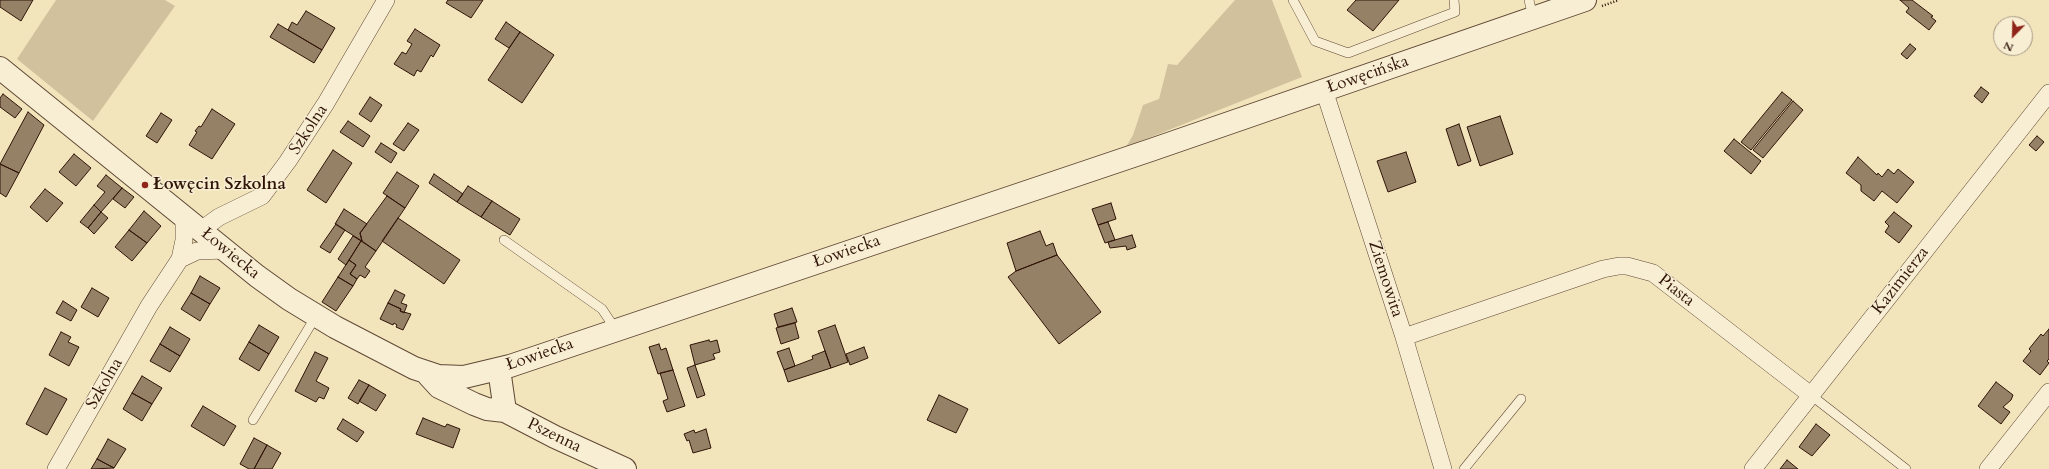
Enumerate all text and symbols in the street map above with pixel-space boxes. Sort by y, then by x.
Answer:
north arrow [1993,16,2033,56]
text: N [2001,38,2016,55]
street label: Łowęcińska [1324,51,1412,99]
street label: Szkolna [285,101,333,159]
place label: Łowęcin Szkolna [153,175,286,195]
marker: Łowęcin Szkolna [140,180,150,190]
street label: Łowiecka [196,224,264,284]
street label: Łowiecka [811,231,883,273]
street label: Ziemowita [1363,238,1407,320]
street label: Kazimierza [1868,243,1934,319]
street label: Piasta [1654,270,1698,312]
street label: Łowiecka [504,334,576,376]
street label: Szkolna [82,355,128,413]
street label: Pszenna [524,414,584,458]

